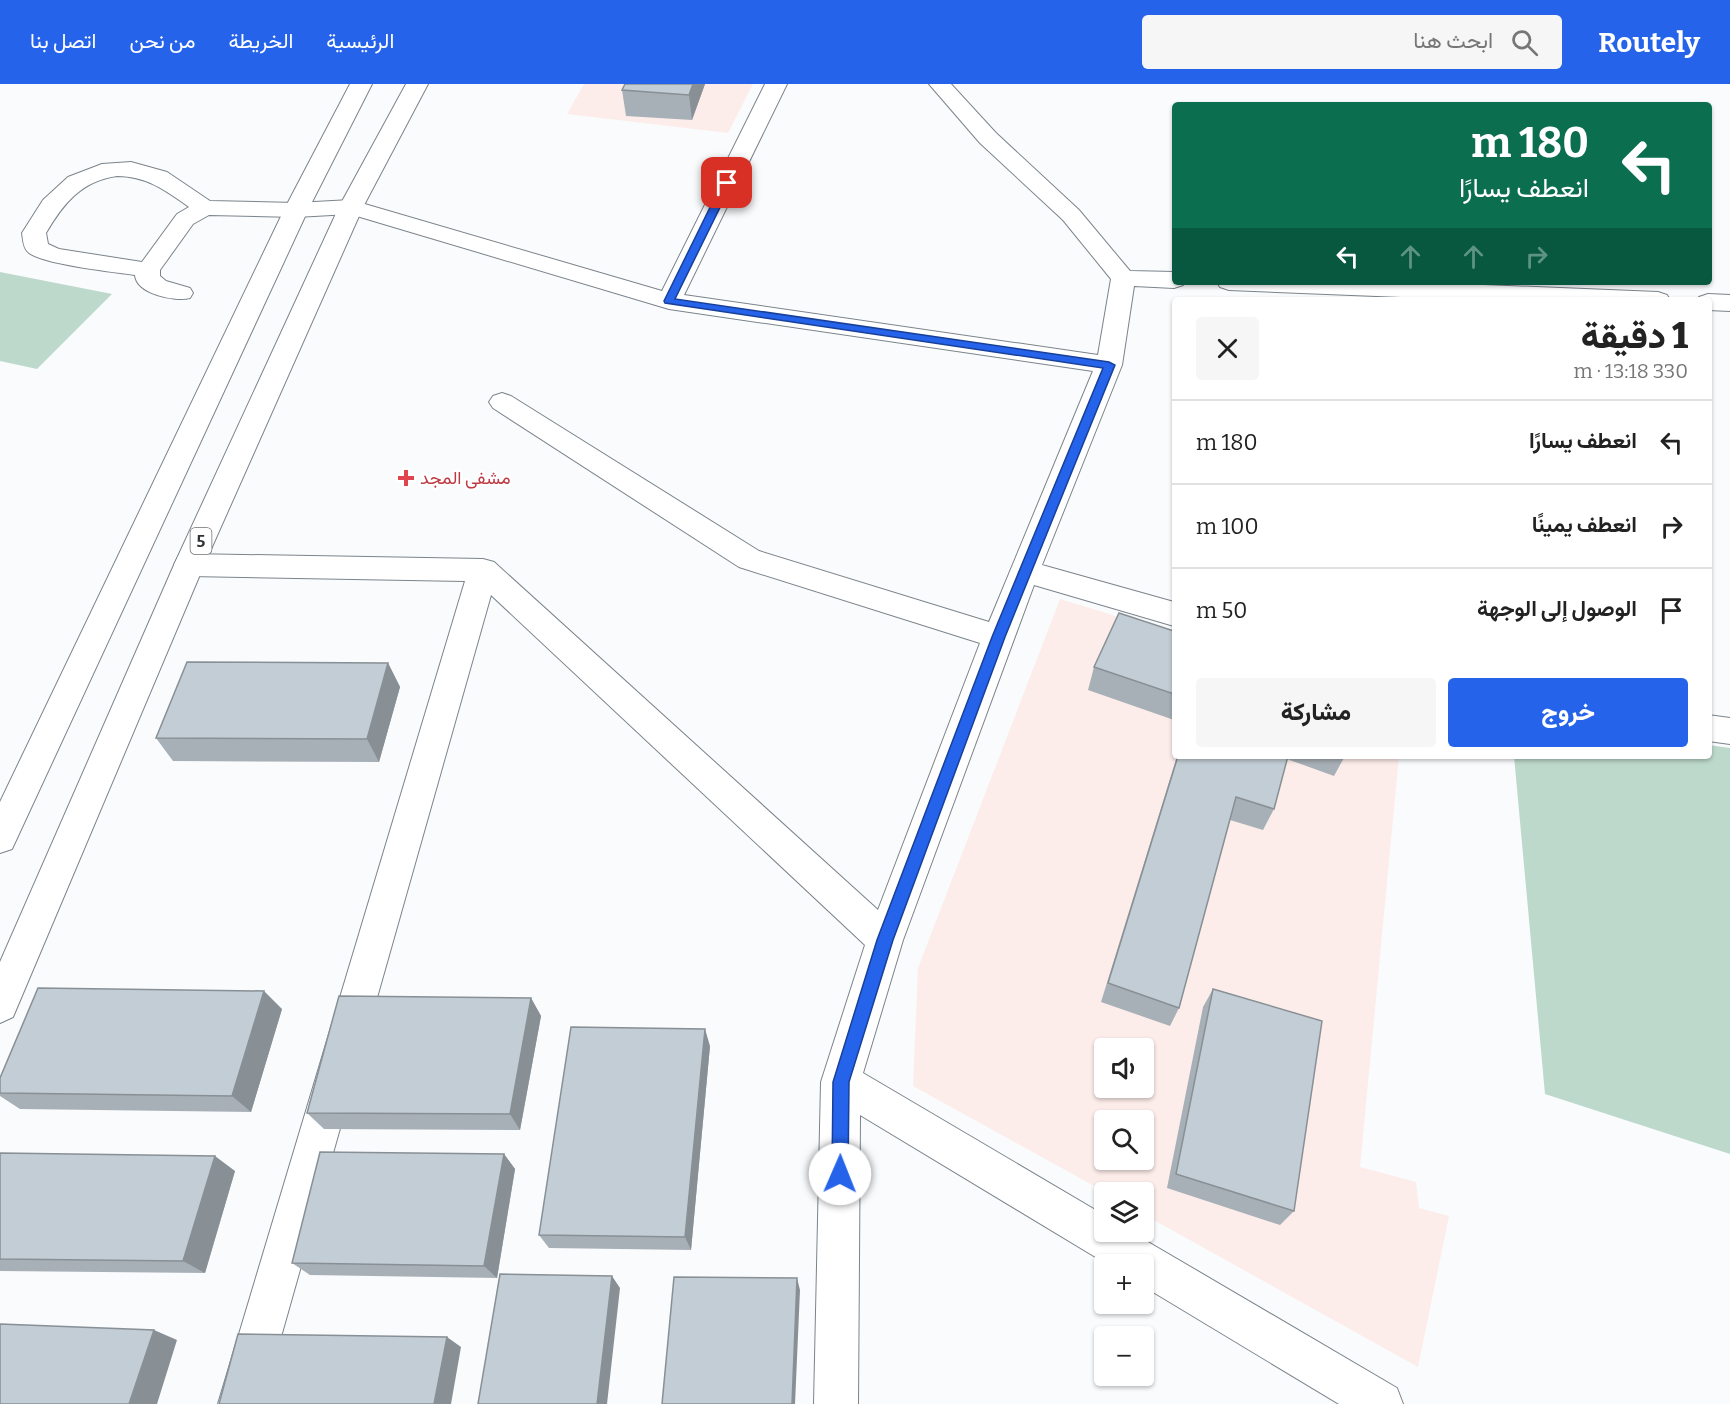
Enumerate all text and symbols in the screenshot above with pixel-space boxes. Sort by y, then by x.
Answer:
search box [1142,15,1562,69]
icon: search [1508,26,1541,59]
text: Routely [1598,26,1700,59]
text: ابحث هنا [1413,27,1493,54]
text: اتصل بنا [30,28,96,54]
text: من نحن [129,28,195,54]
text: الخريطة [228,28,293,54]
text: الرئيسية [326,28,394,54]
text: 180 m [1471,118,1589,168]
icon: left [1610,126,1688,204]
pin [701,157,752,208]
icon: arrive [710,166,743,199]
text: انعطف يسارًا [1459,172,1589,204]
icon: left [1331,240,1364,273]
icon: ahead [1394,240,1427,273]
icon: ahead [1457,240,1490,273]
icon: right [1520,240,1553,273]
text: 1 دقيقة [1581,314,1688,358]
button: close [1196,317,1259,380]
text: 330 m · 13:18 [1574,359,1688,383]
icon: left [1655,426,1688,459]
text: انعطف يسارًا [1529,427,1637,454]
text: 180 m [1196,429,1258,456]
place label: مشفى المجد [420,467,511,489]
marker: مشفى المجد [397,469,415,487]
icon: right [1655,510,1688,543]
text: انعطف يمينًا [1532,511,1637,538]
text: 100 m [1196,513,1259,540]
road number: 5 [190,528,212,554]
icon: arrive [1655,594,1688,627]
text: الوصول إلى الوجهة [1477,595,1637,622]
text: 50 m [1196,597,1247,624]
button: مشاركة [1196,678,1436,747]
button: خروج [1448,678,1688,747]
map controls [1094,1038,1154,1386]
button: sound [1094,1038,1154,1098]
button: search [1094,1110,1154,1170]
position arrow [808,1142,872,1206]
button: layers [1094,1182,1154,1242]
button: + [1094,1254,1154,1314]
button: − [1094,1326,1154,1386]

